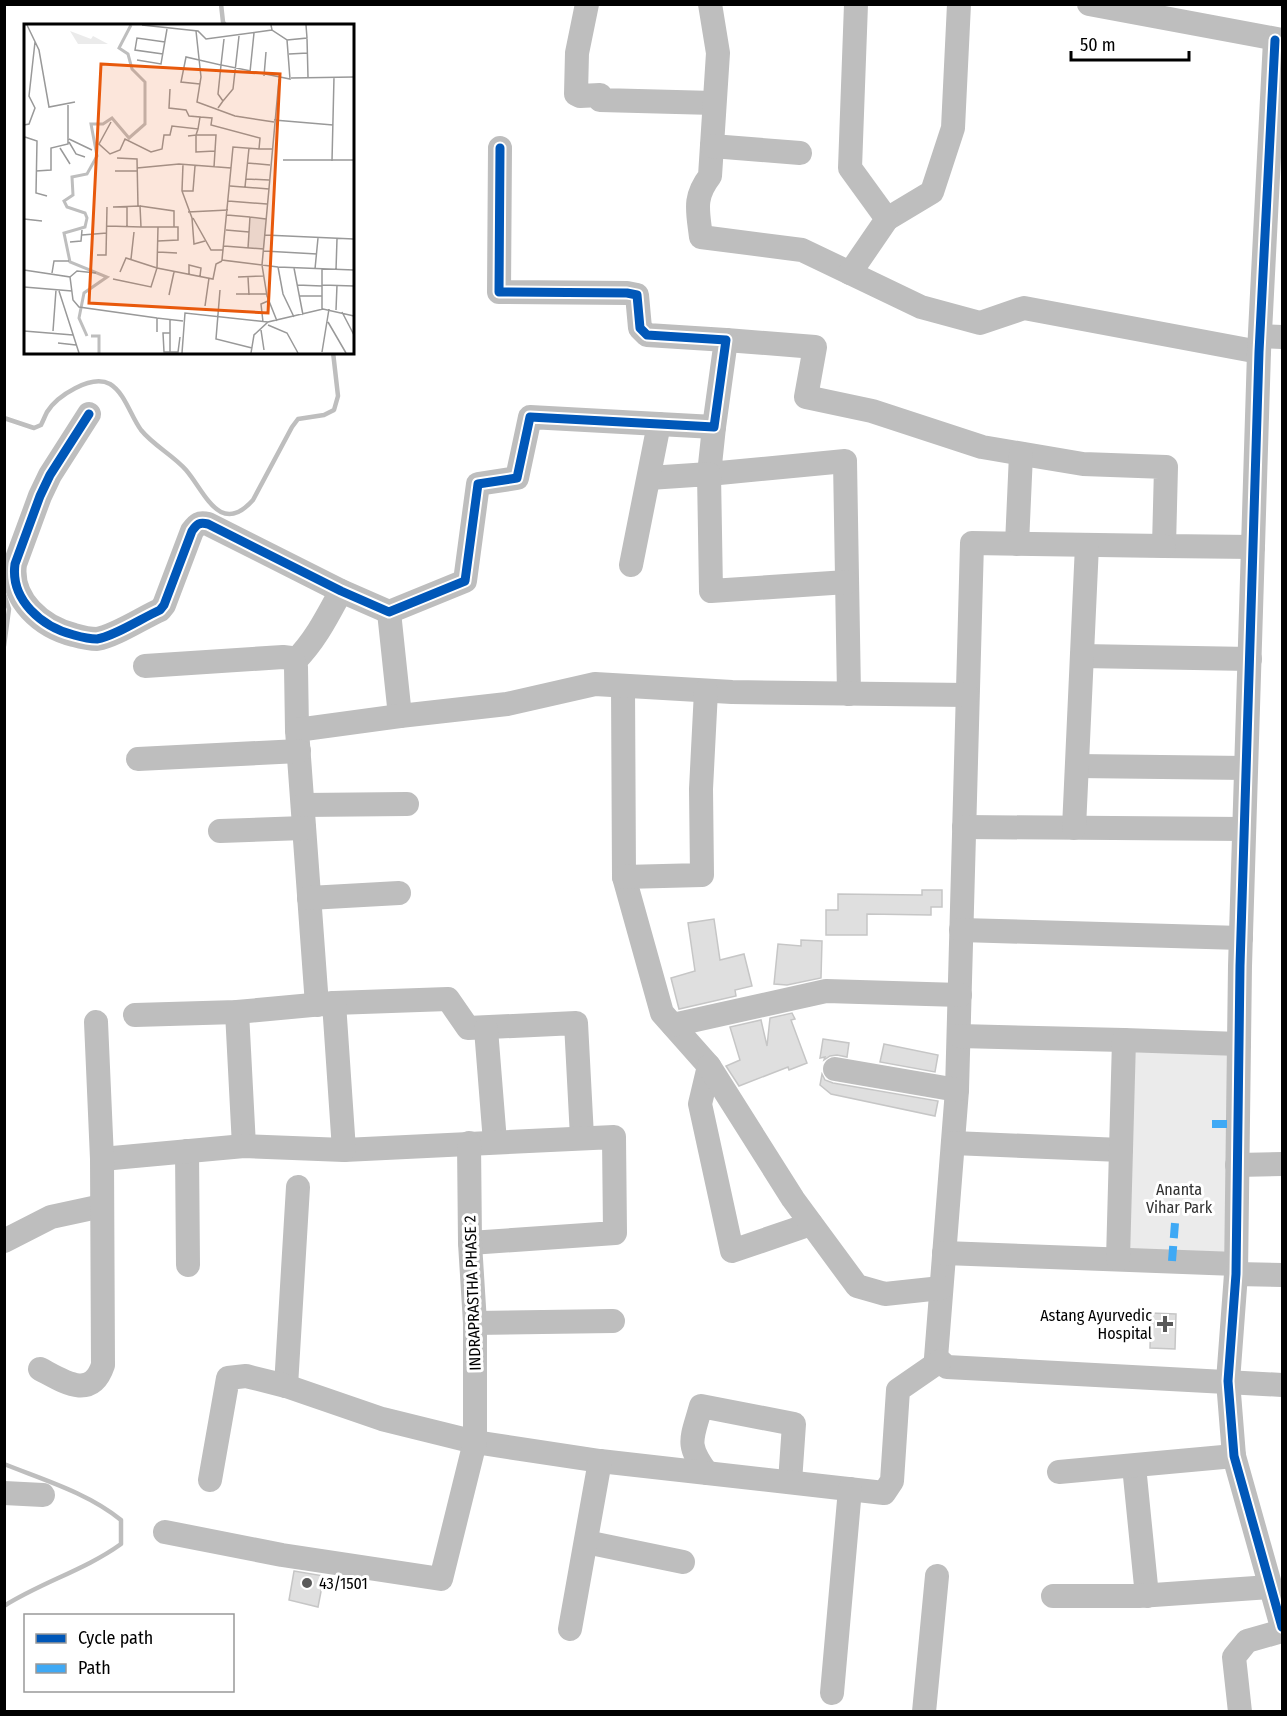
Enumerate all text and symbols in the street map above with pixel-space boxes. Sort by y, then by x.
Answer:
inset map [24,24,354,354]
scale bar [1071,24,1190,62]
text: 50 m [1080,34,1116,56]
park label: Ananta Vihar Park [1146,1180,1213,1217]
street label: INDRAPRASTHA PHASE 2 [460,1215,485,1371]
place label: Astang Ayurvedic Hospital [1040,1306,1152,1343]
marker: Astang Ayurvedic Hospital [1156,1315,1174,1333]
place label: 43/1501 [319,1574,368,1593]
marker: 43/1501 [300,1576,314,1590]
legend [24,1614,234,1692]
text: Cycle path [78,1627,153,1649]
text: Path [78,1657,111,1679]

